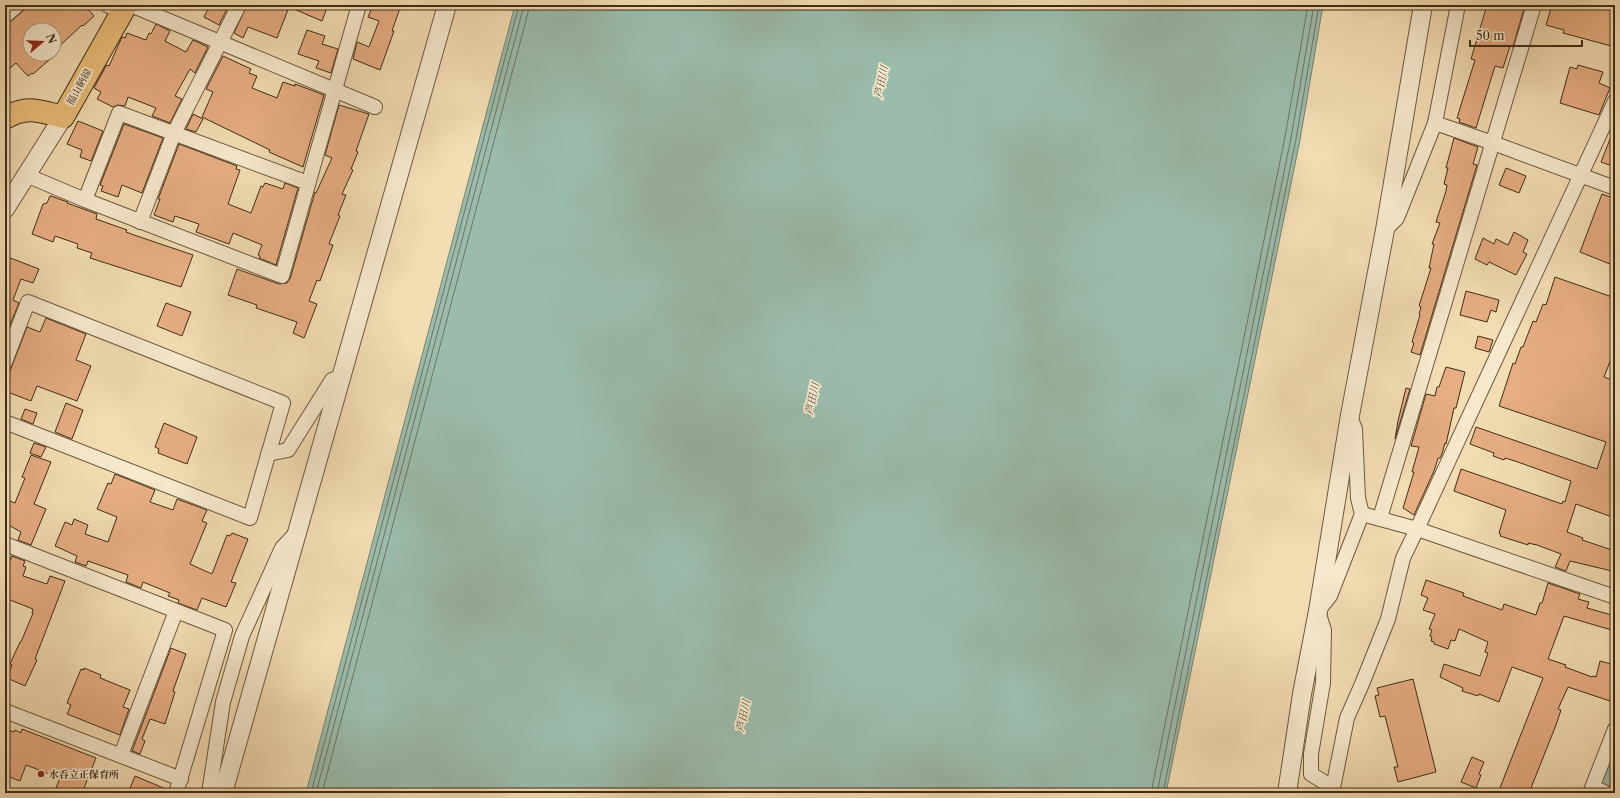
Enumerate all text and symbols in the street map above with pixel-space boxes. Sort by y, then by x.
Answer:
north arrow [22,22,62,62]
scale bar [1470,22,1582,48]
text: 50 m [1476,28,1505,43]
text: N [43,32,60,46]
water label: 芦田川 [871,63,891,100]
street label: 福山鞆線 [64,66,94,108]
water label: 芦田川 [802,380,822,417]
water label: 芦田川 [733,697,753,734]
place label: 水呑立正保育所 [48,768,119,781]
marker: 水呑立正保育所 [36,769,46,779]

